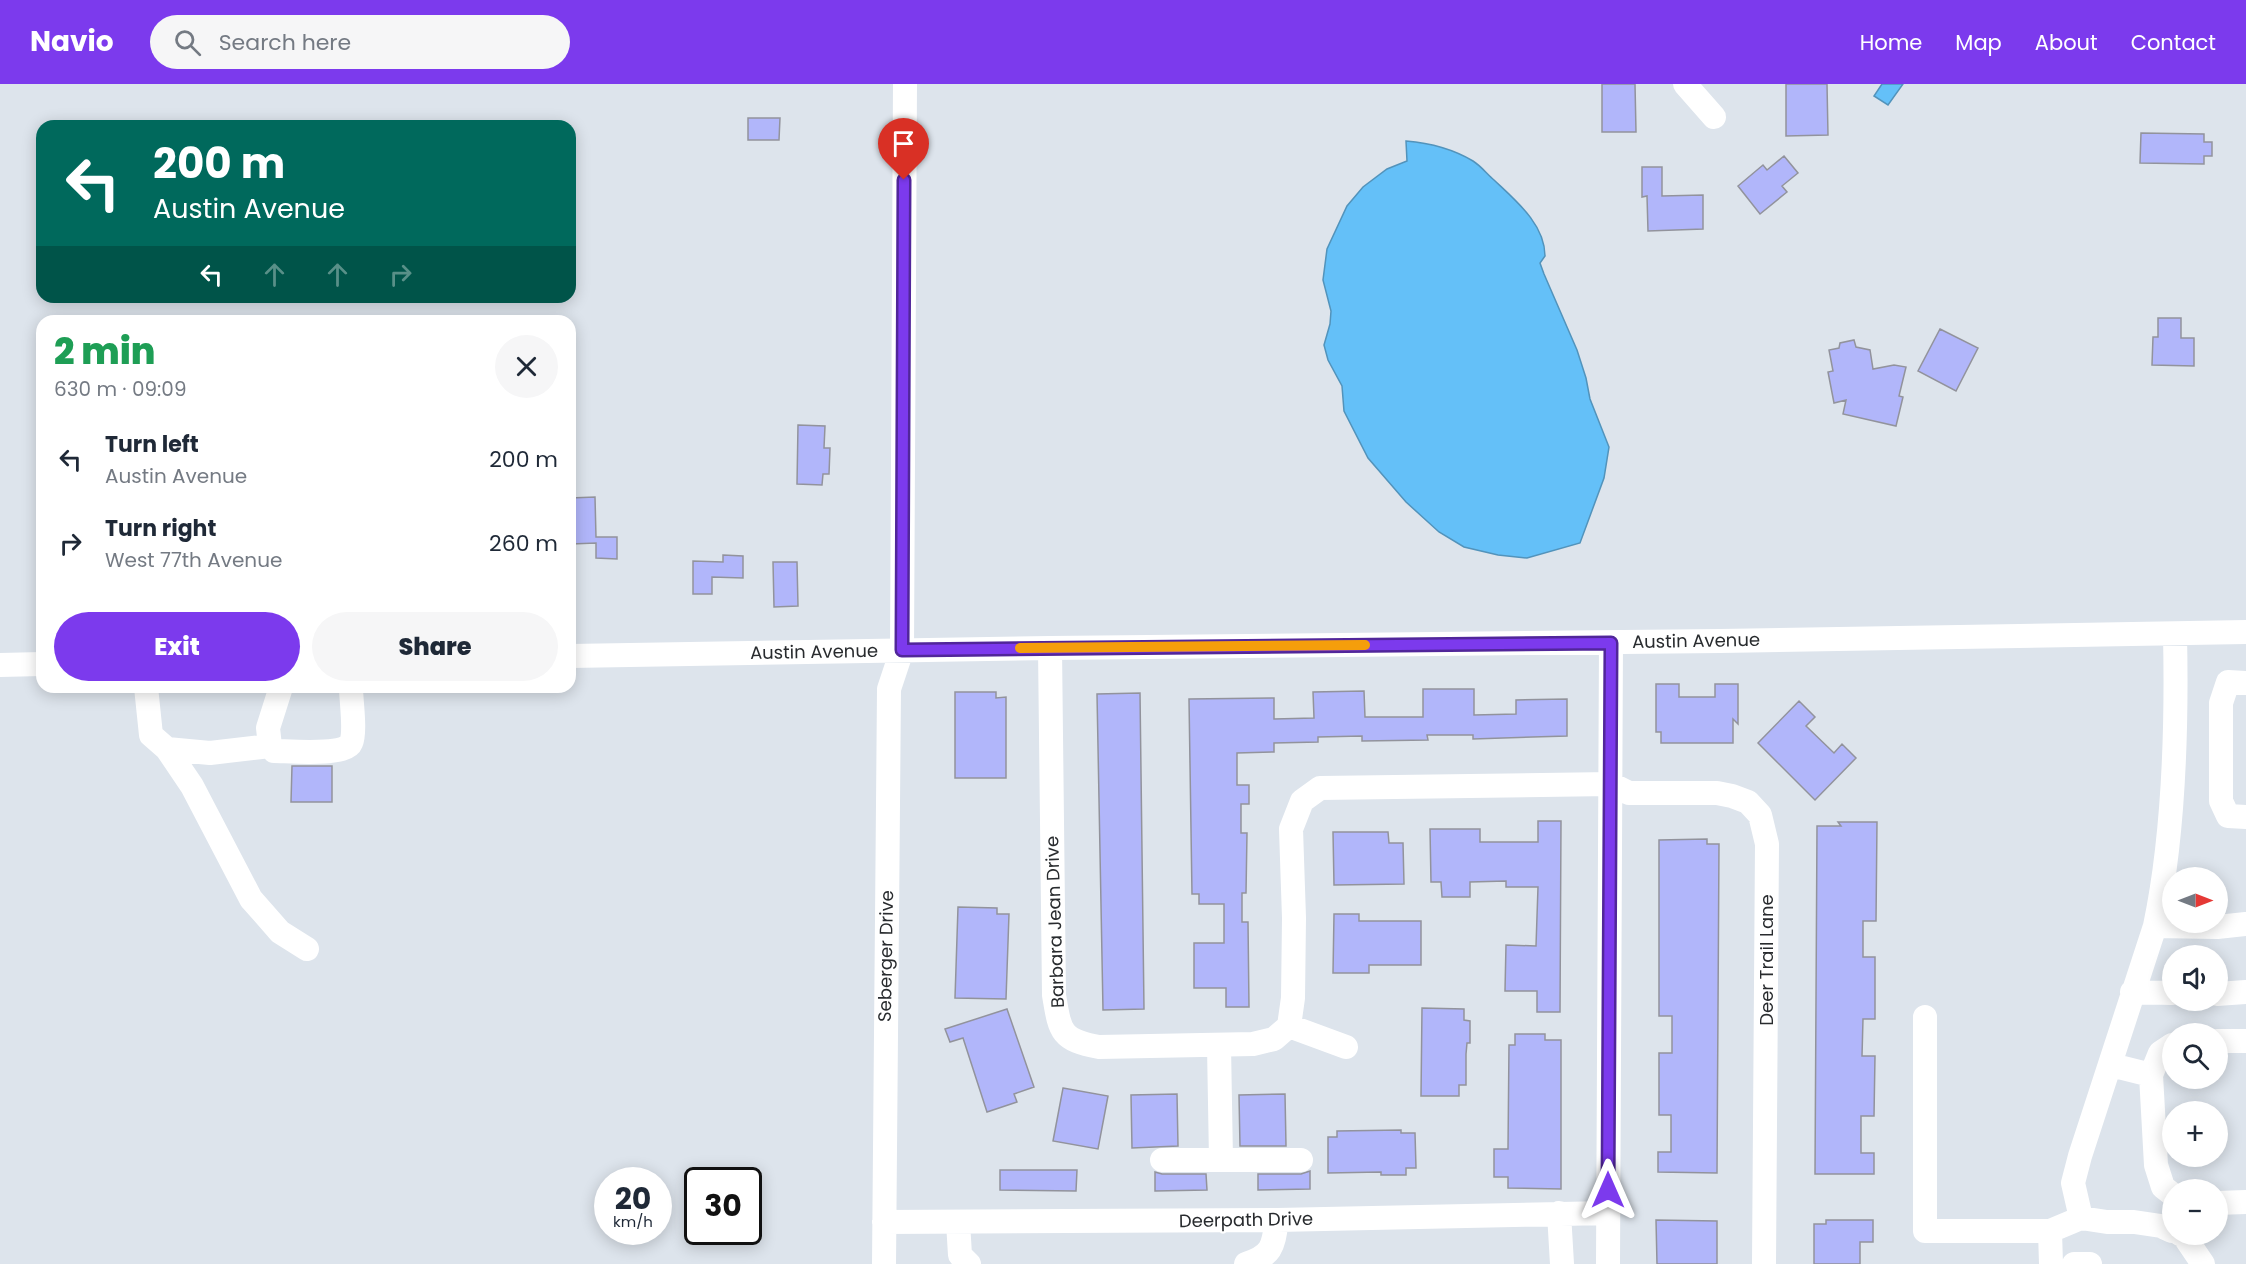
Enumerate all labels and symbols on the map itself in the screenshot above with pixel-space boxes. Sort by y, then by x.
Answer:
pin [878,118,929,180]
street label: Austin Avenue [1632,627,1760,654]
street label: Austin Avenue [750,638,878,665]
street label: Barbara Jean Drive [1039,836,1070,1009]
north arrow [2162,867,2228,933]
street label: Seberger Drive [872,890,899,1022]
street label: Deer Trail Lane [1754,894,1779,1026]
position arrow [1576,1158,1640,1222]
speed limit sign: 30 [684,1167,762,1245]
street label: Deerpath Drive [1179,1206,1313,1233]

